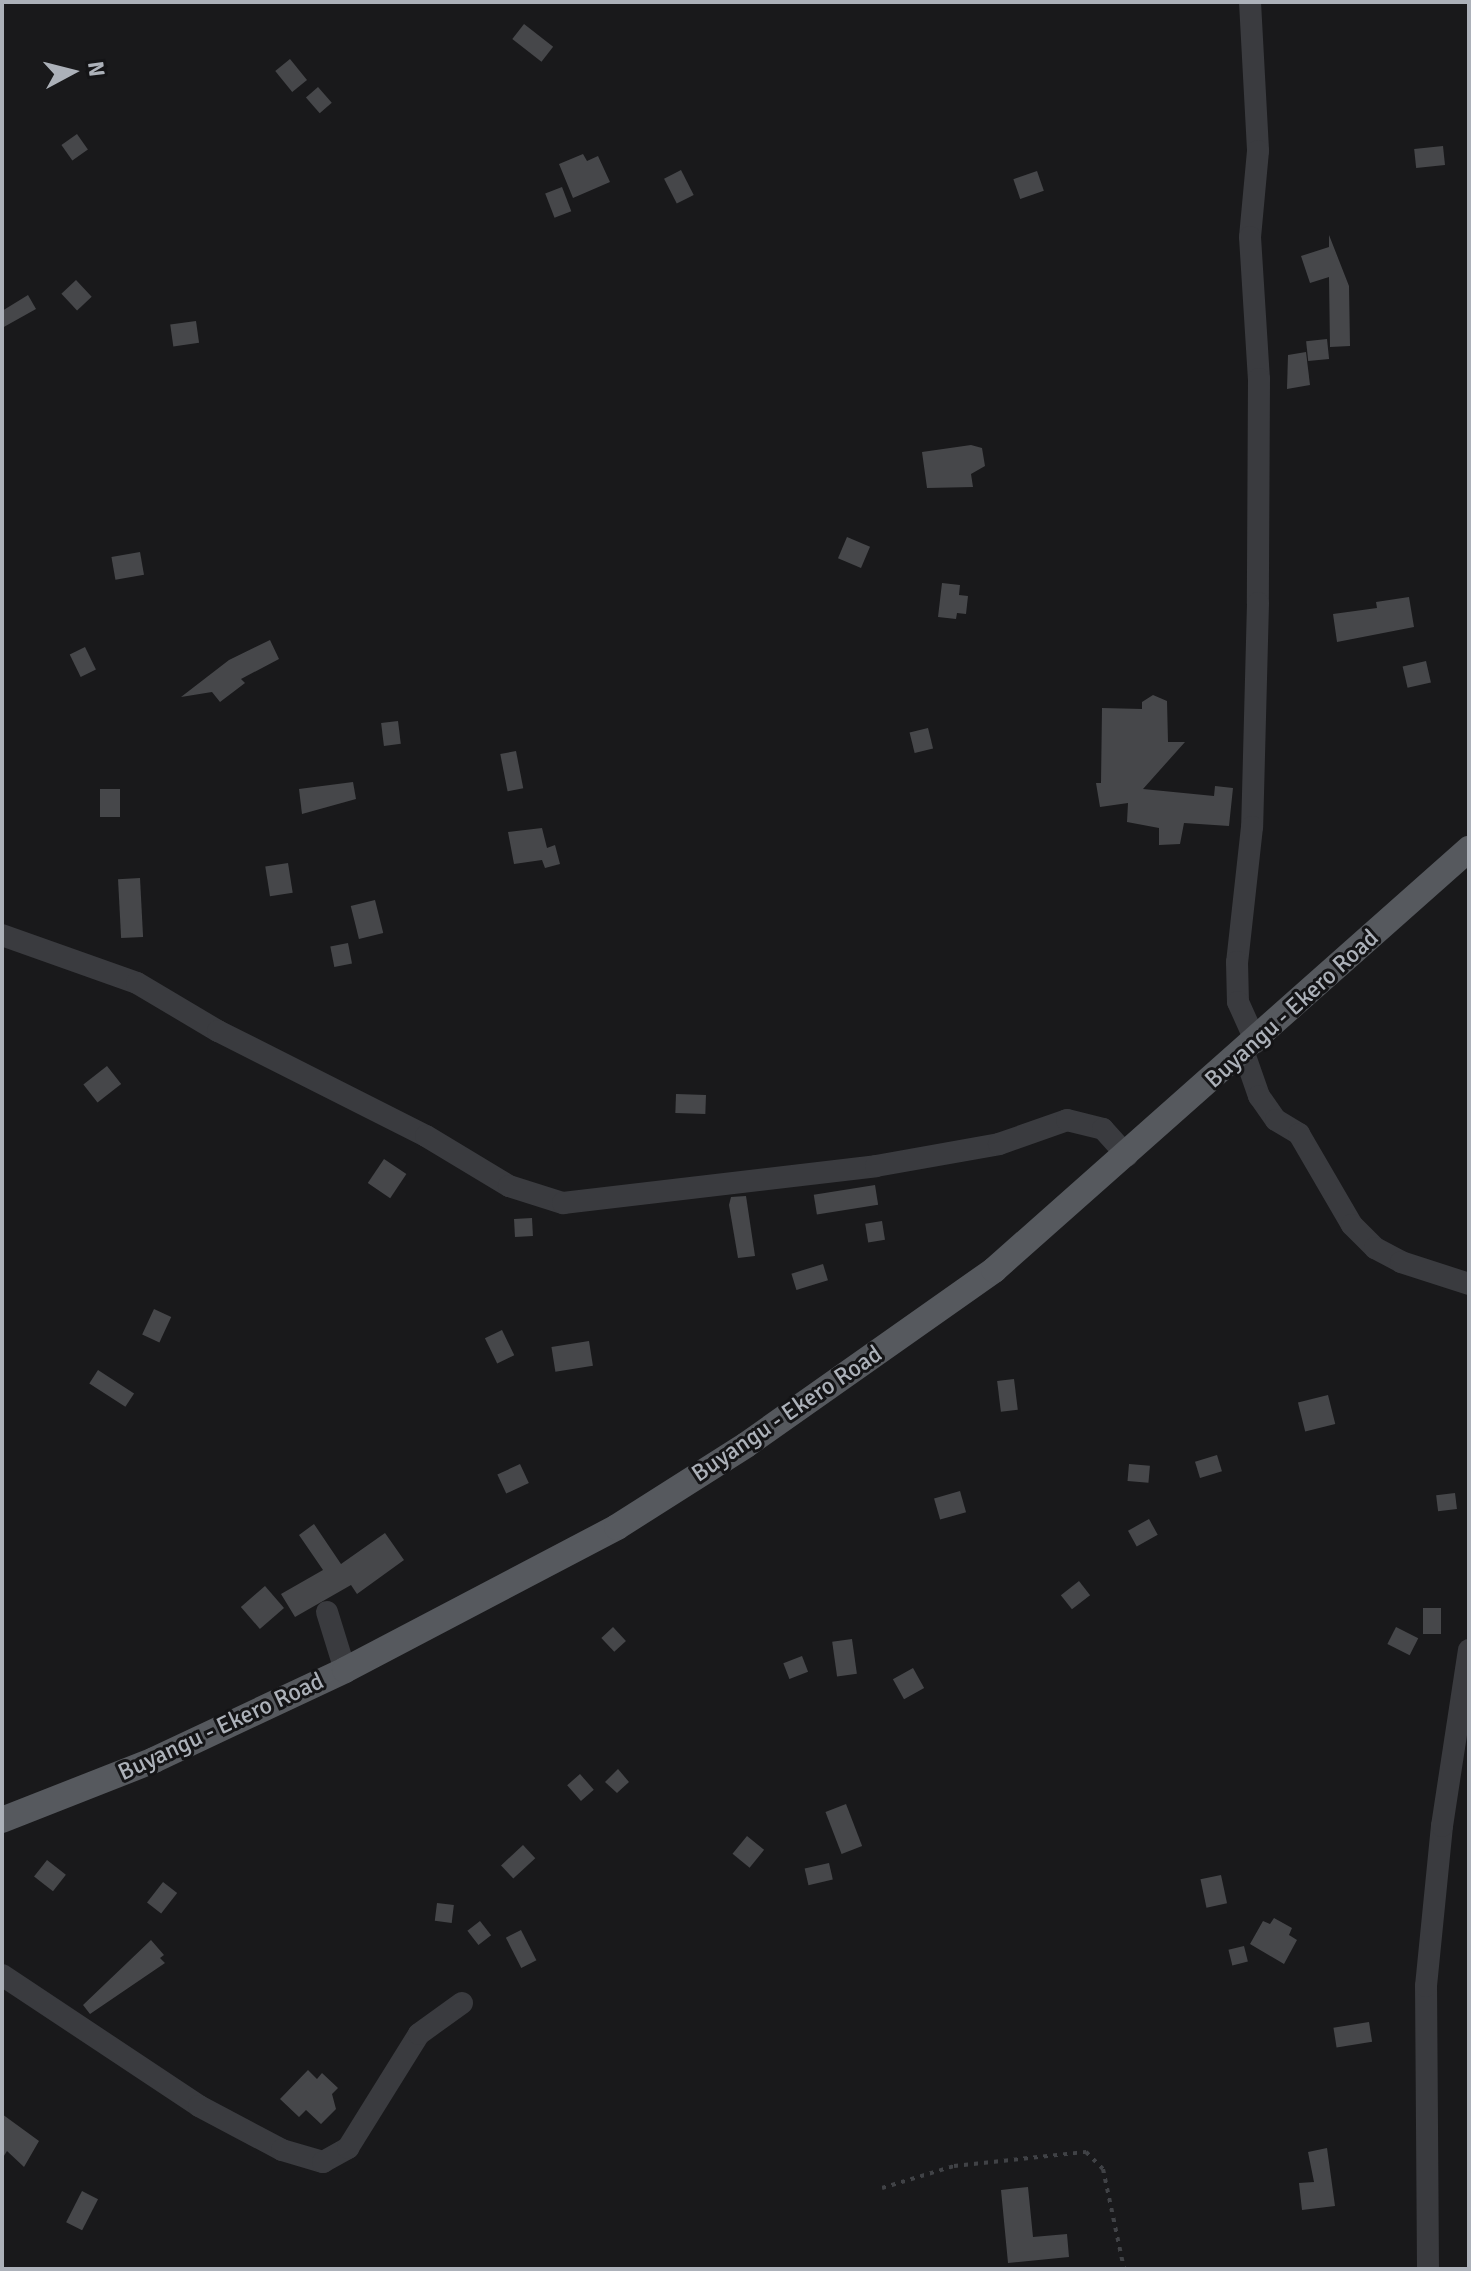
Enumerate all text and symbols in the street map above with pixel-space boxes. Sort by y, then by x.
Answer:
north arrow [32,32,112,112]
text: N [82,60,111,78]
street label: Buyangu - Ekero Road [1199,924,1385,1094]
street label: Buyangu - Ekero Road [686,1340,888,1488]
street label: Buyangu - Ekero Road [114,1667,328,1787]

